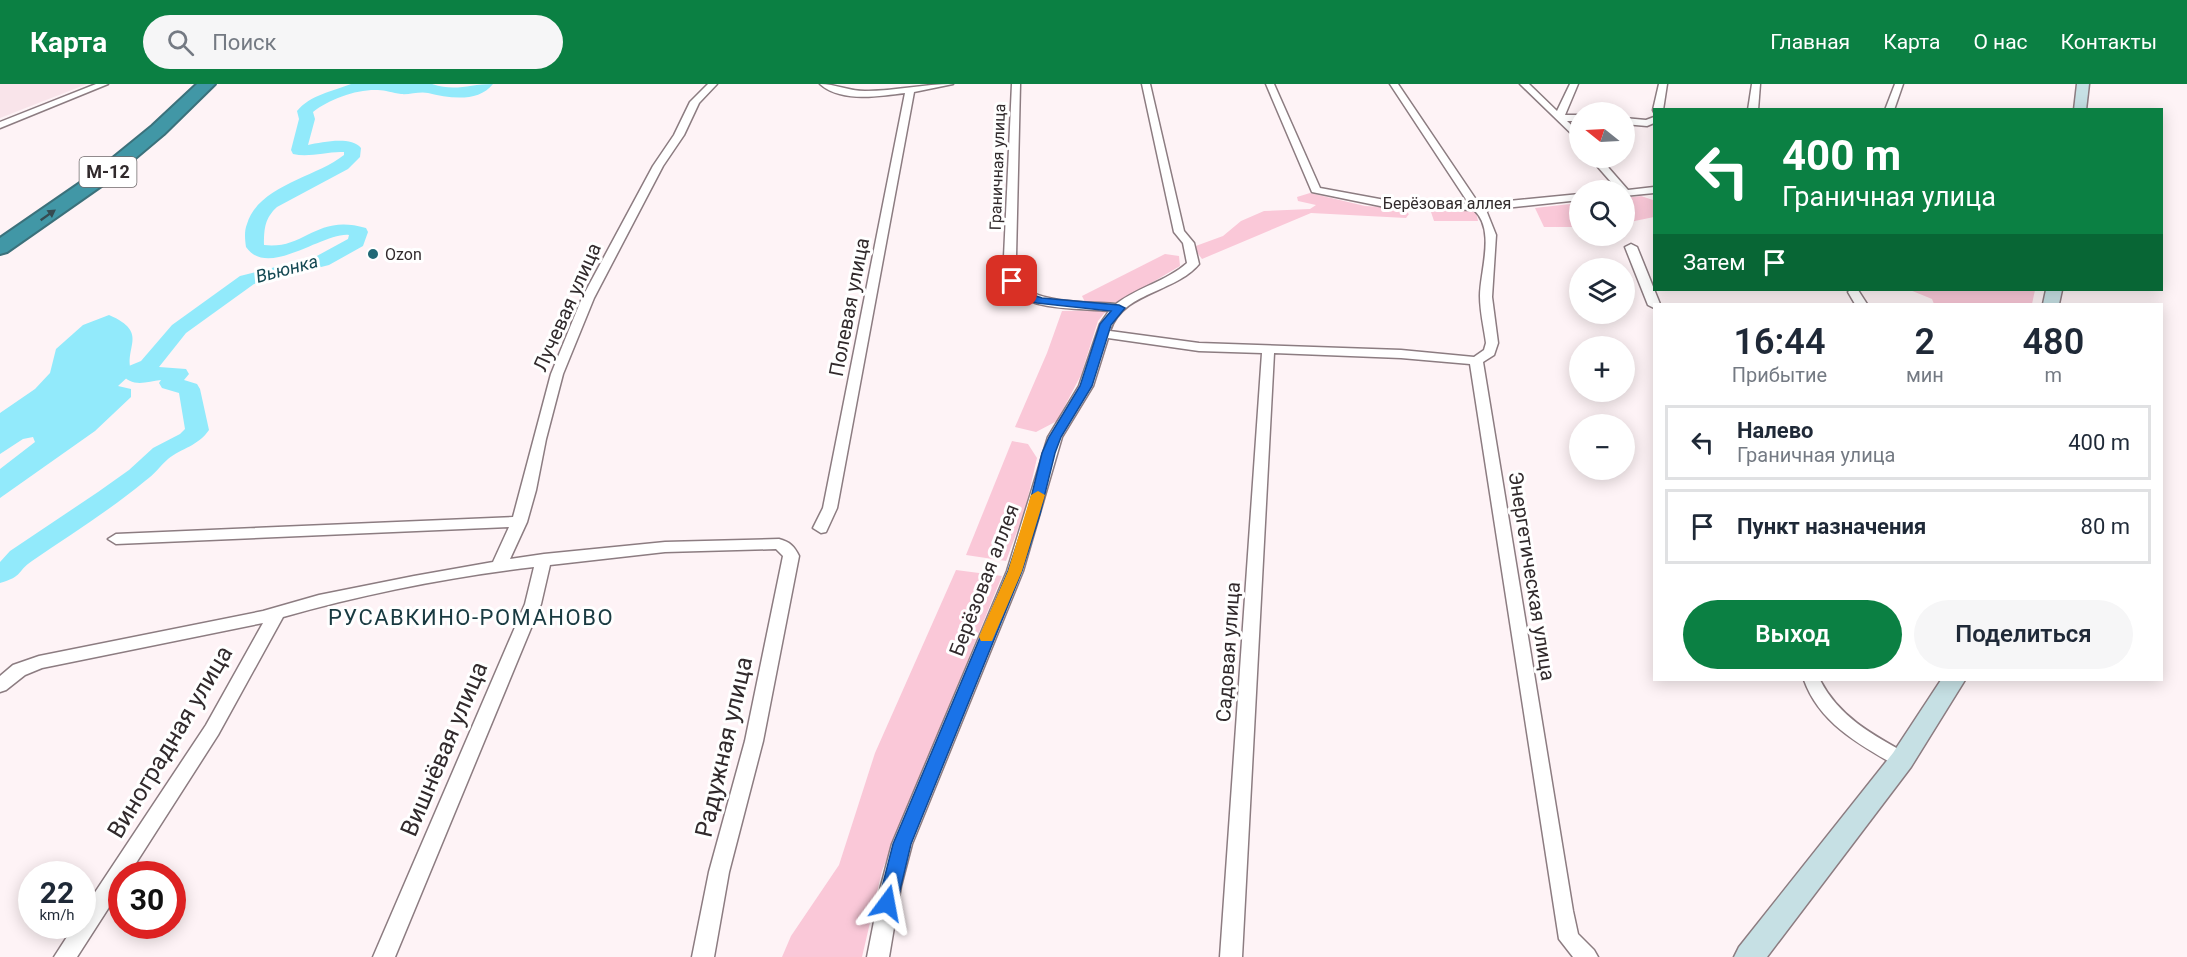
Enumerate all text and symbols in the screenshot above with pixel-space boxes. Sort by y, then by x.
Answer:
search box [143,15,563,69]
text: Карта [30,26,107,59]
icon: search [164,26,197,59]
text: Поиск [212,30,277,55]
text: Главная [1770,30,1850,54]
text: Карта [1883,30,1940,54]
text: О нас [1973,30,2028,54]
text: Контакты [2061,30,2157,54]
north arrow [1569,102,1635,168]
map controls [1569,102,1635,480]
street label: Граничная улица [986,103,1009,231]
text: 400 m [1782,131,1901,180]
icon: left [1683,132,1761,210]
road number: М-12 [80,157,136,187]
button: search [1569,180,1635,246]
text: Граничная улица [1782,181,1996,213]
street label: Берёзовая аллея [1383,194,1511,213]
one-way arrow [40,209,56,221]
street label: Полевая улица [824,236,874,378]
street label: Лучевая улица [528,239,606,375]
place label: Ozon [385,245,422,264]
icon: arrive [1758,246,1791,279]
marker: Ozon [366,247,380,261]
water label: Вьюнка [253,250,320,287]
text: Затем [1683,250,1746,275]
pin [986,255,1037,306]
button: layers [1569,258,1635,324]
icon: arrive [995,264,1028,297]
text: 16:44 [1733,321,1825,363]
text: 2 [1915,321,1935,363]
text: 480 [2023,321,2084,363]
button: + [1569,336,1635,402]
text: Прибытие [1732,363,1827,387]
text: мин [1906,363,1944,387]
text: m [2045,363,2062,387]
button: − [1569,414,1635,480]
text: Налево [1737,418,1814,443]
icon: left [1686,426,1719,459]
text: 400 m [2068,430,2130,455]
text: Граничная улица [1737,443,1895,467]
street label: Энергетическая улица [1504,470,1560,682]
street label: Берёзовая аллея [944,501,1024,659]
icon: arrive [1686,510,1719,543]
text: Пункт назначения [1737,514,1926,539]
text: 80 m [2081,514,2130,539]
street label: Садовая улица [1211,581,1245,723]
button: Выход [1683,600,1902,669]
button: Поделиться [1914,600,2133,669]
district label: РУСАВКИНО-РОМАНОВО [328,605,614,630]
street label: Виноградная улица [102,641,238,843]
street label: Радужная улица [690,654,758,840]
street label: Вишнёвая улица [395,658,493,840]
speed limit sign: 30 [108,861,186,939]
position arrow [855,871,919,935]
text: 22 [40,875,74,910]
text: km/h [39,906,75,924]

